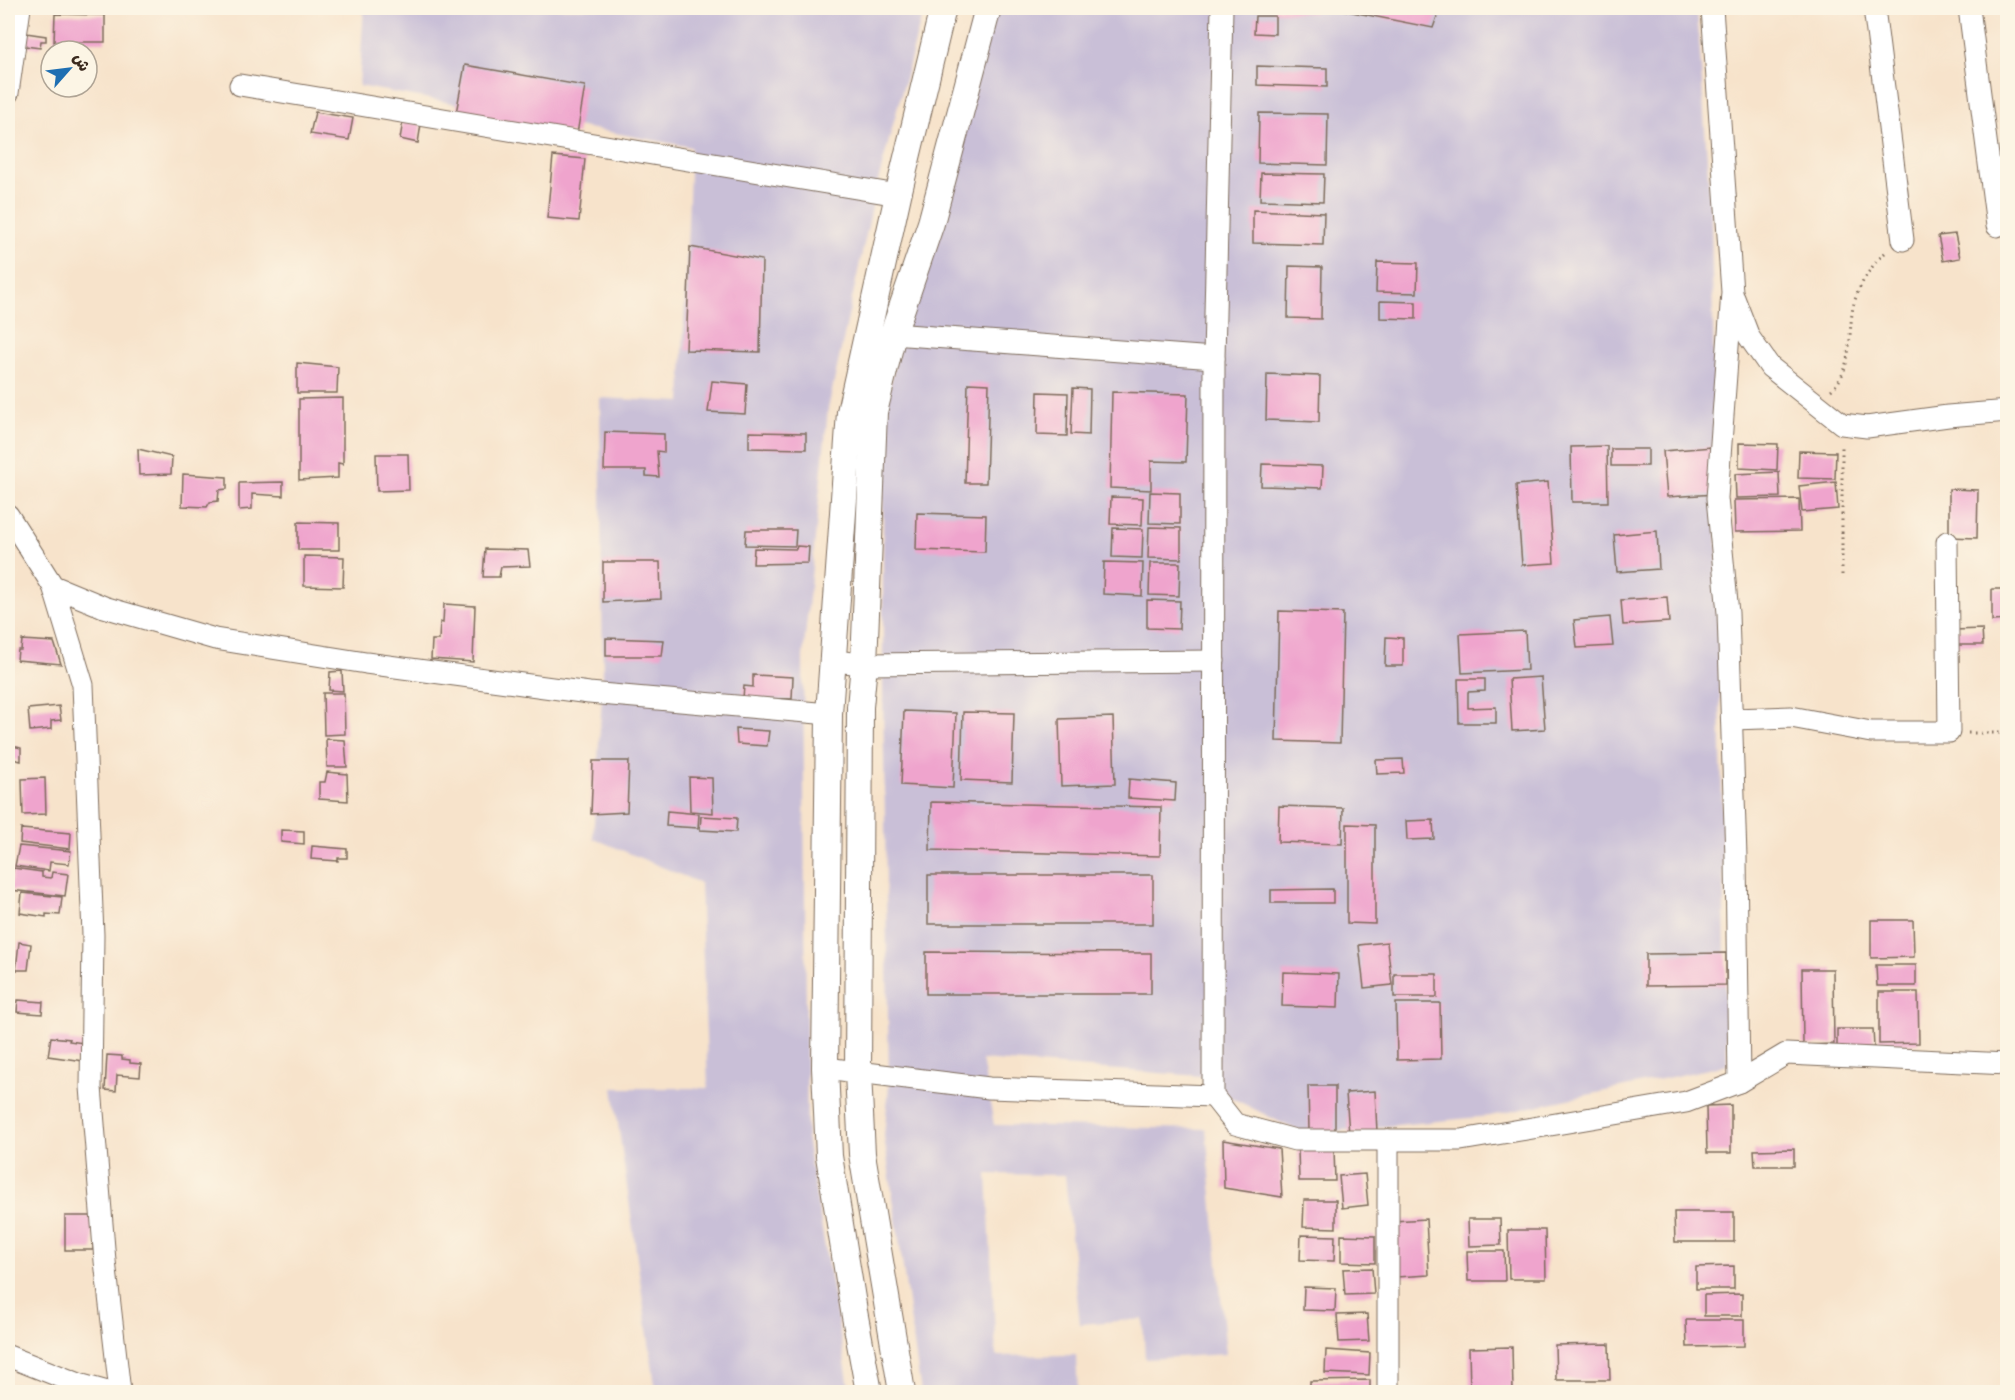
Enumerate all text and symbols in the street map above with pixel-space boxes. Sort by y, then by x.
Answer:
north arrow [39,39,99,99]
text: ش [68,48,98,75]

